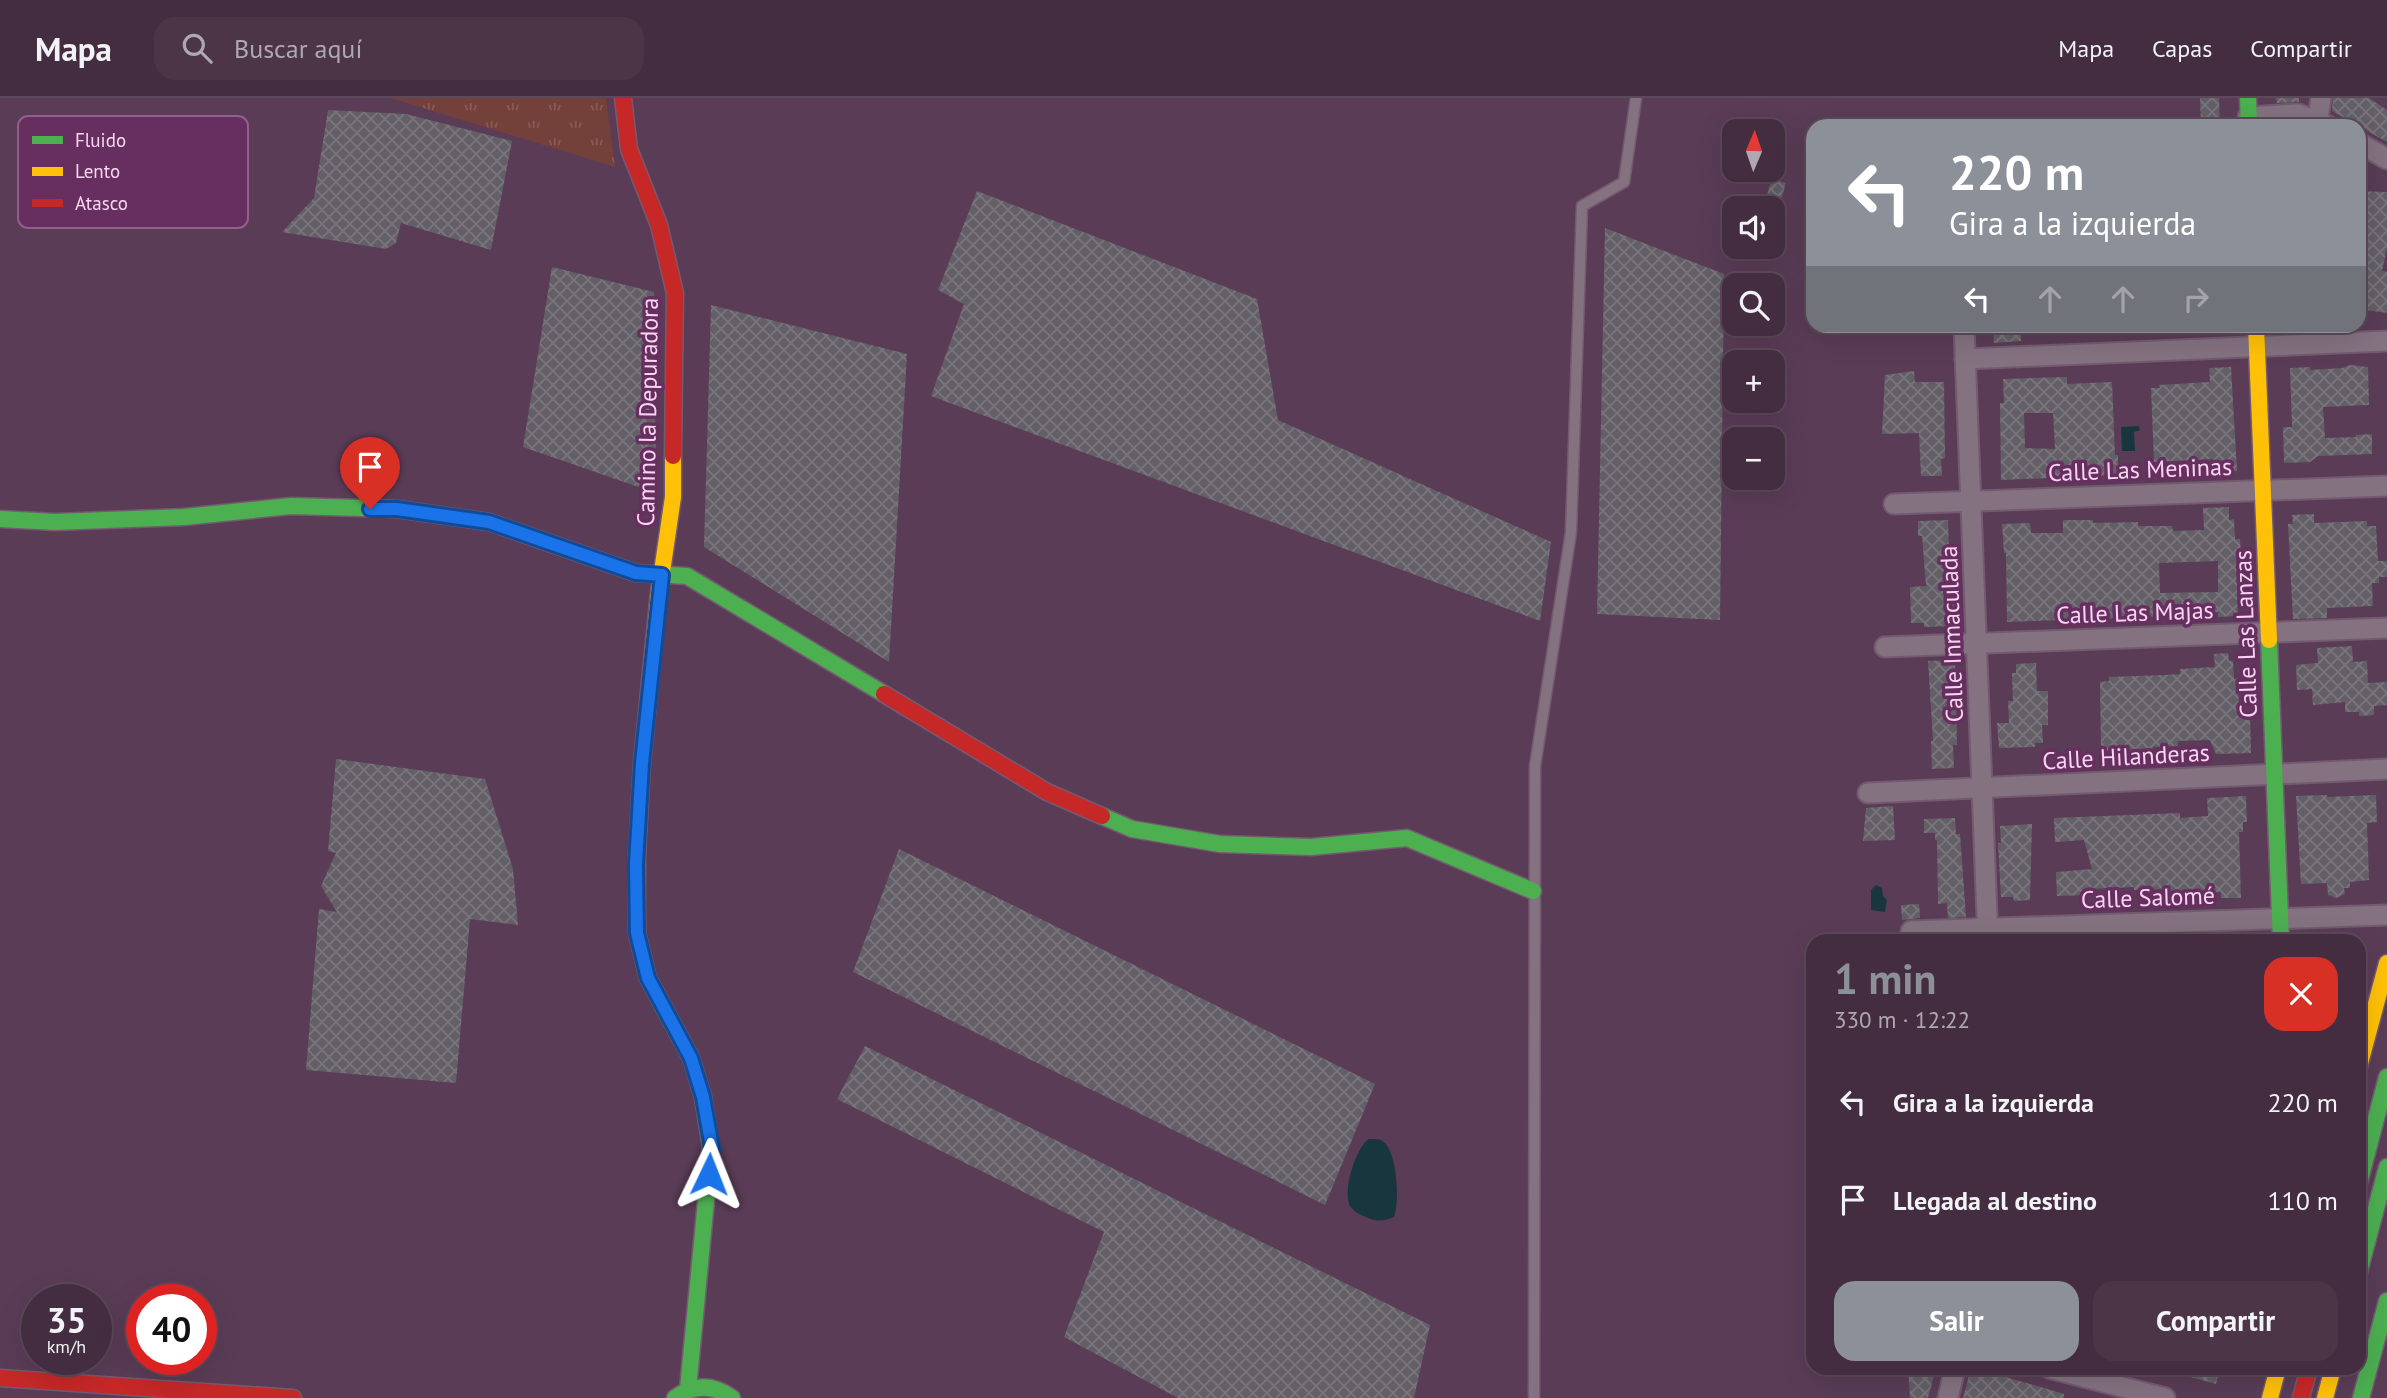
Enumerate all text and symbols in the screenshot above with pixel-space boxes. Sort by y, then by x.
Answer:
search box [154,17,644,80]
text: Mapa [35,27,112,70]
icon: search [178,29,216,67]
text: Buscar aquí [234,32,362,65]
text: Mapa [2058,33,2114,64]
text: Capas [2152,33,2212,64]
text: Compartir [2250,33,2352,64]
legend [18,116,248,228]
north arrow [1722,119,1785,182]
map controls [1722,119,1785,490]
text: Fluido [75,128,126,152]
text: 220 m [1949,140,2084,204]
icon: left [1834,147,1925,238]
text: Lento [75,159,120,183]
text: Atasco [75,191,128,215]
button: sound [1722,196,1785,259]
text: Gira a la izquierda [1949,202,2196,244]
button: search [1722,273,1785,336]
icon: left [1958,280,1996,318]
icon: ahead [2031,280,2069,318]
icon: ahead [2104,280,2142,318]
icon: right [2177,280,2215,318]
street label: Camino la Depuradora [630,297,665,527]
button: + [1722,350,1785,413]
button: − [1722,427,1785,490]
pin [340,437,400,509]
icon: arrive [351,448,389,486]
street label: Calle Las Meninas [2047,451,2232,488]
street label: Calle Inmaculada [1933,545,1970,723]
street label: Calle Las Lanzas [2227,550,2264,718]
street label: Calle Las Majas [2056,594,2214,631]
street label: Calle Hilanderas [2041,737,2211,776]
street label: Calle Salomé [2080,880,2215,915]
text: 1 min [1834,951,1936,1006]
button: close [2264,957,2338,1031]
text: 330 m · 12:22 [1834,1005,1970,1034]
icon: left [1834,1083,1872,1121]
text: Gira a la izquierda [1893,1086,2094,1119]
text: 220 m [2267,1086,2338,1119]
position arrow [672,1137,746,1211]
icon: arrive [1834,1181,1872,1219]
text: Llegada al destino [1893,1184,2097,1217]
text: 110 m [2267,1184,2338,1217]
button: Salir [1834,1281,2079,1361]
button: Compartir [2093,1281,2338,1361]
speed limit sign: 40 [126,1284,217,1375]
text: 35 [47,1297,86,1343]
text: km/h [47,1335,86,1358]

